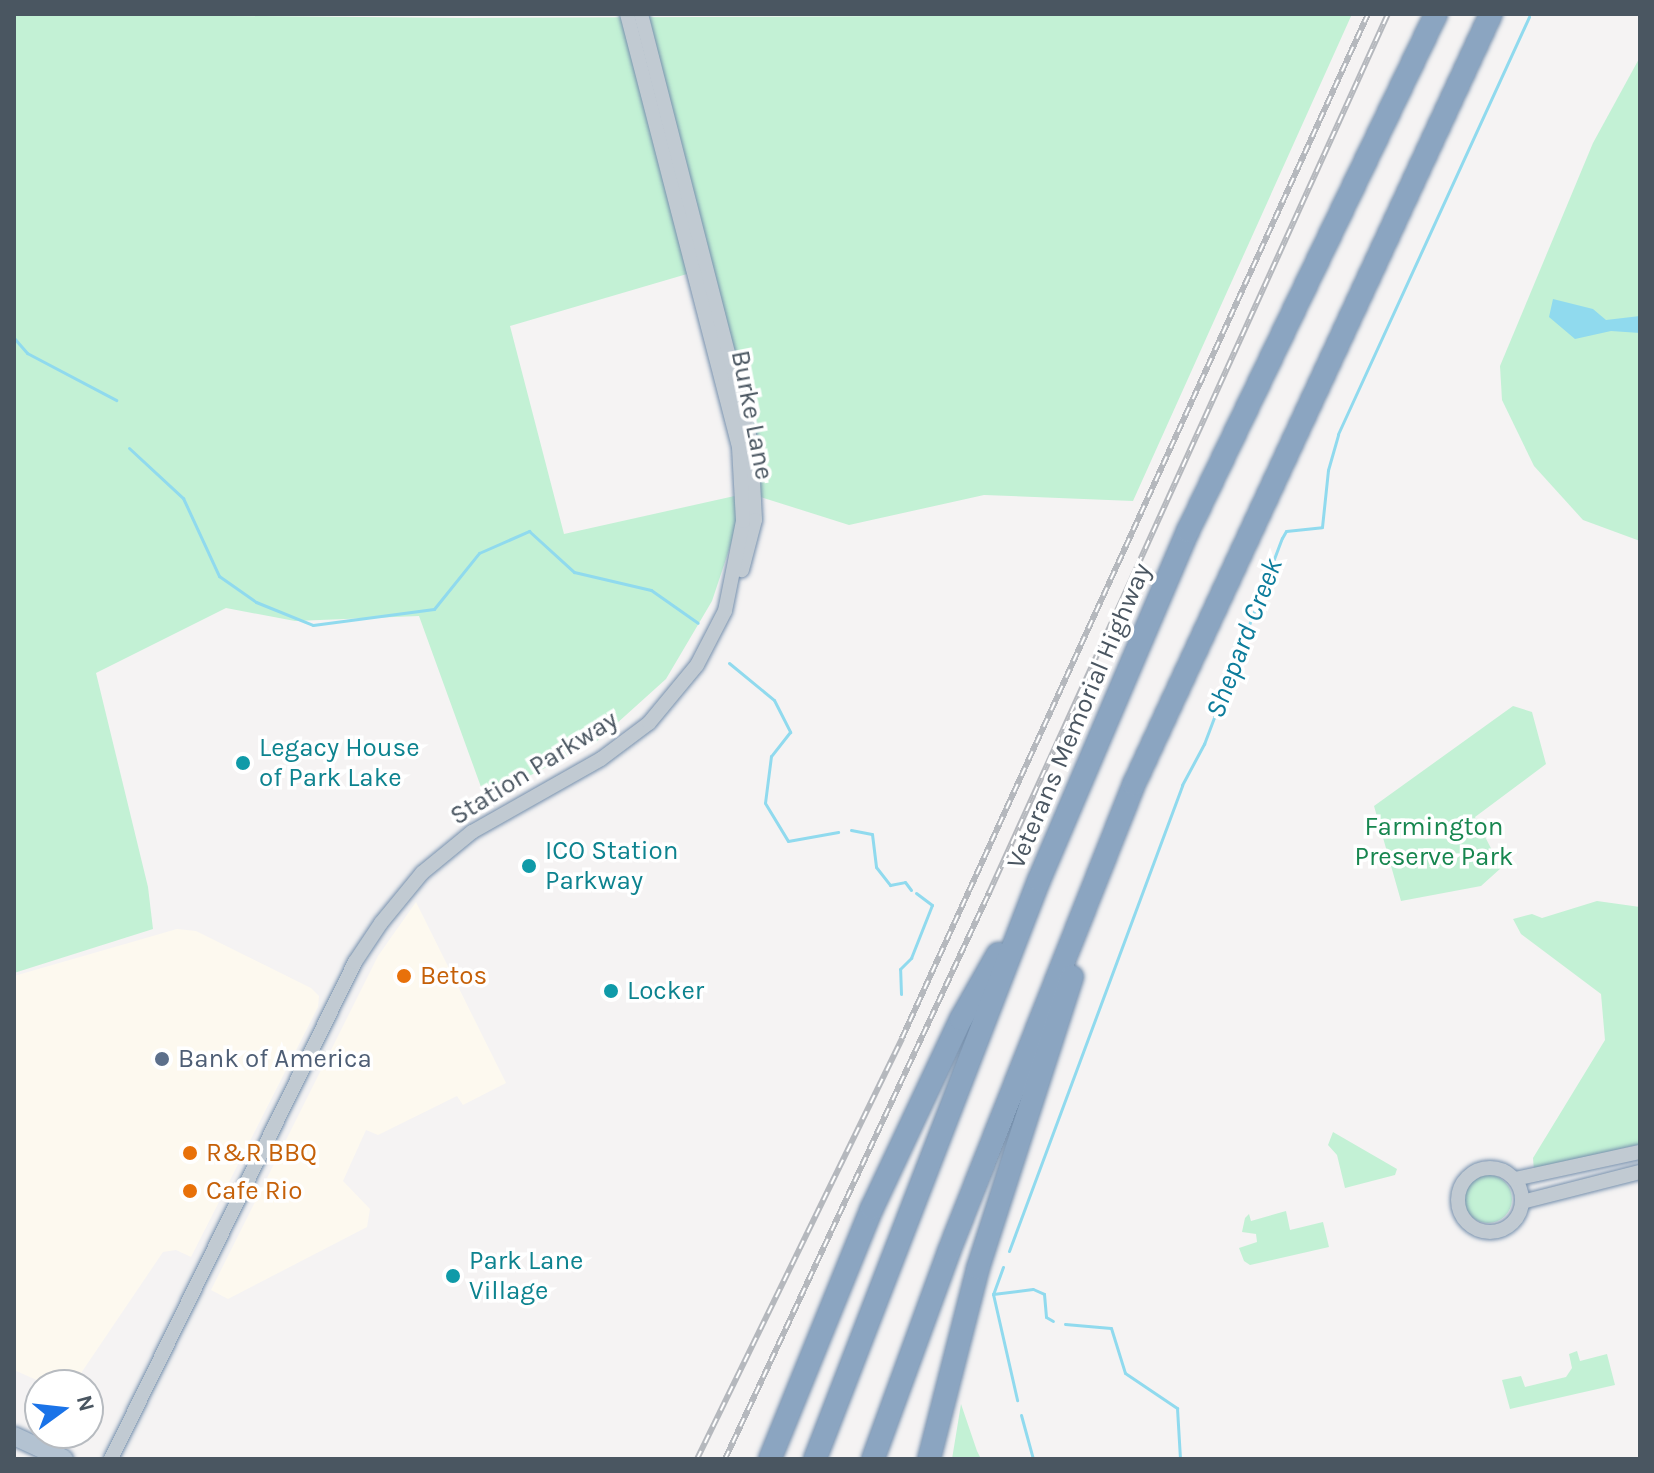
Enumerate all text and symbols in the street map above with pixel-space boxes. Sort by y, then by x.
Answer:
street label: Burke Lane [724,348,780,482]
water label: Shepard Creek [1198,553,1290,723]
street label: Veterans Memorial Highway [1000,558,1158,874]
street label: Station Parkway [445,704,623,832]
place label: Legacy House of Park Lake [259,732,420,794]
marker: Legacy House of Park Lake [234,754,252,772]
park label: Farmington Preserve Park [1355,811,1513,872]
place label: ICO Station Parkway [545,835,678,896]
marker: ICO Station Parkway [520,857,538,875]
place label: Betos [420,960,487,992]
marker: Betos [395,967,413,985]
place label: Locker [627,975,704,1007]
marker: Locker [602,982,620,1000]
place label: Bank of America [178,1043,372,1075]
marker: Bank of America [153,1050,171,1068]
place label: R&R BBQ [206,1137,317,1169]
marker: R&R BBQ [181,1144,199,1162]
place label: Cafe Rio [206,1175,303,1207]
marker: Cafe Rio [181,1182,199,1200]
place label: Park Lane Village [469,1245,583,1306]
marker: Park Lane Village [444,1267,462,1285]
north arrow [24,1369,104,1449]
text: N [71,1392,100,1414]

